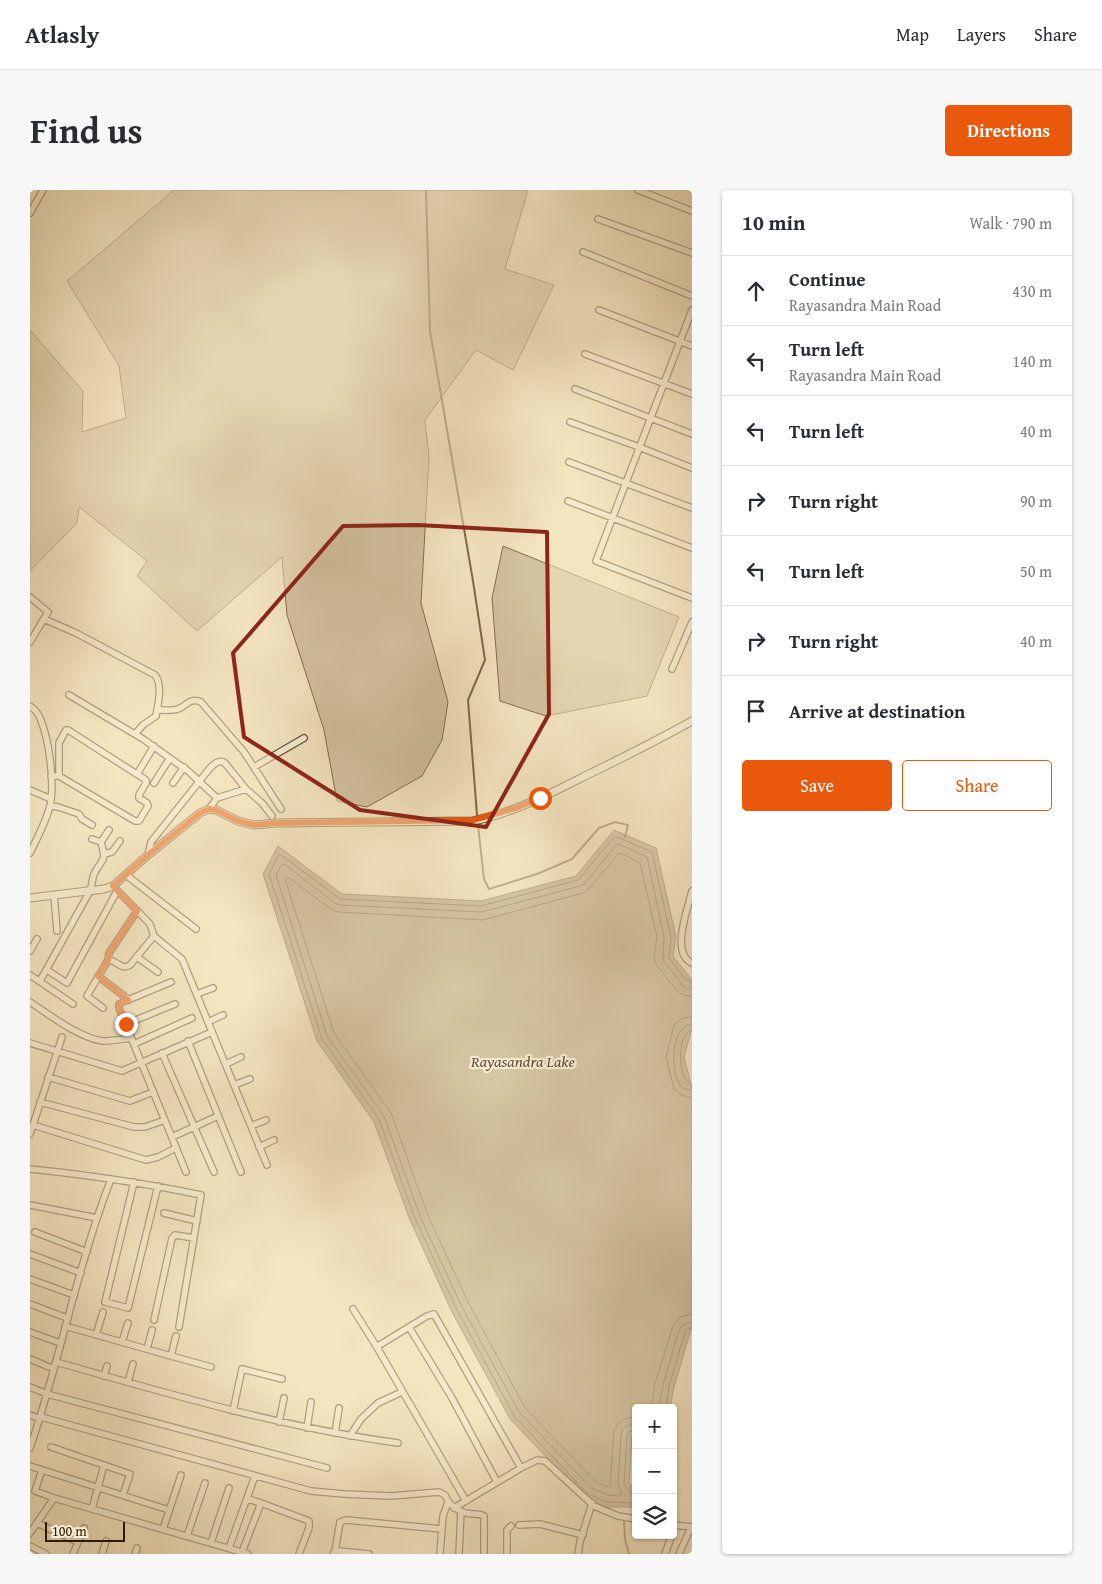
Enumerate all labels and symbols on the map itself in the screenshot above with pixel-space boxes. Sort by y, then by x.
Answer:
route start [529,787,552,810]
route end [115,1013,138,1036]
water label: Rayasandra Lake [470,1049,575,1073]
scale bar [45,1519,125,1542]

